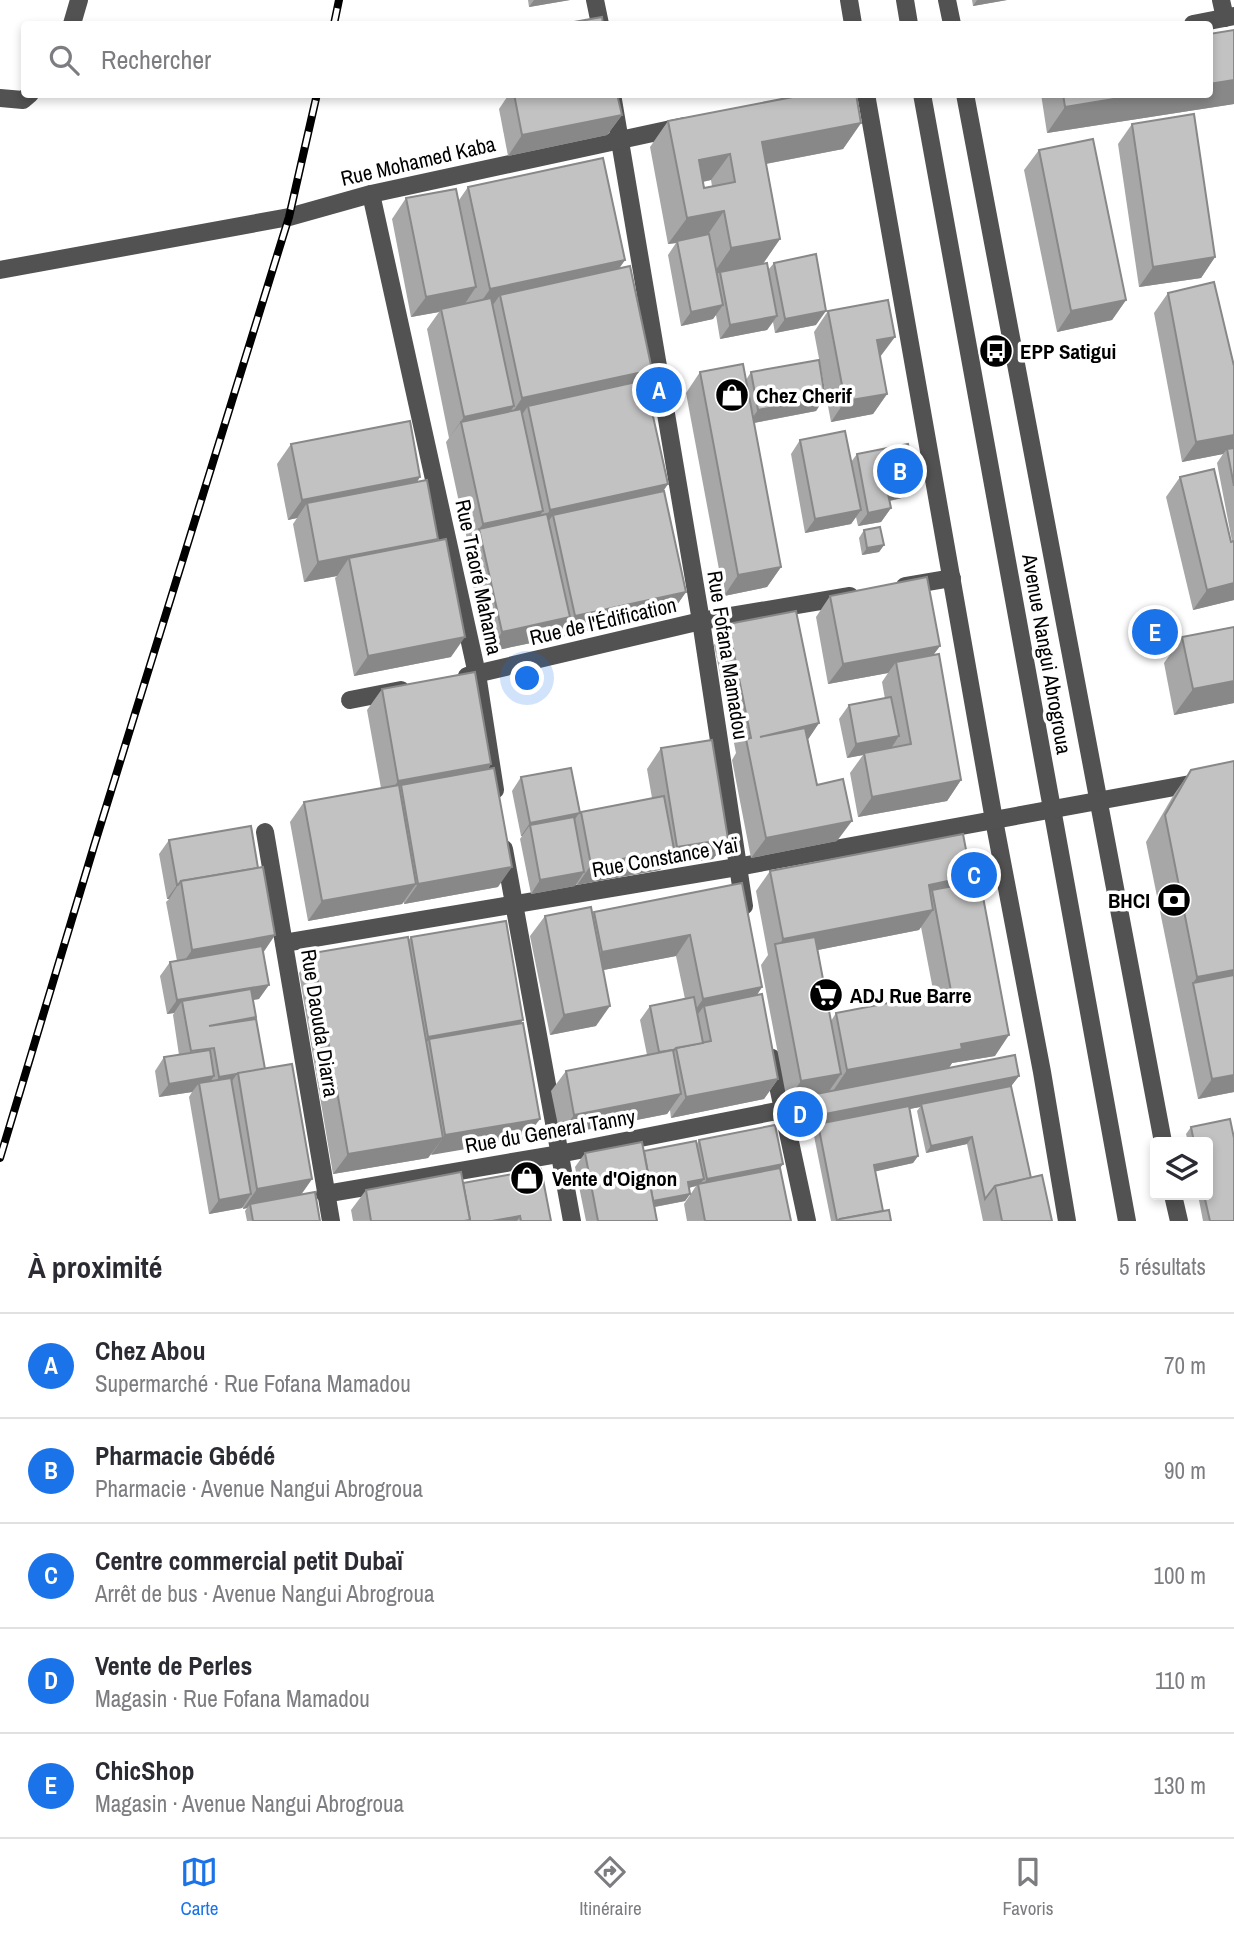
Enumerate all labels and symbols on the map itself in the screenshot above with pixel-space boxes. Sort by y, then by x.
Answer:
street label: Rue Mohamed Kaba [338,129,499,193]
bus stop icon: EPP Satigui [977,332,1015,370]
place label: EPP Satigui [1020,337,1116,366]
pin: A [636,364,682,416]
shop icon: Chez Cherif [713,376,751,414]
place label: Chez Cherif [756,381,852,410]
pin: B [877,445,923,497]
street label: Rue Traoré Mahama [448,497,510,658]
street label: Avenue Nangui Abrogroua [1015,551,1079,757]
street label: Rue Fofana Mamadou [700,569,756,741]
street label: Rue de l'Édification [527,590,679,652]
pin: E [1132,606,1178,658]
your location [510,661,544,695]
street label: Rue Constance Yaï [590,830,740,884]
pin: C [951,849,997,901]
bank icon: BHCI [1155,881,1193,919]
place label: BHCI [1108,886,1150,915]
street label: Rue Daouda Diarra [294,947,346,1099]
supermarket icon: ADJ Rue Barre [807,976,845,1014]
place label: ADJ Rue Barre [850,981,972,1010]
pin: D [777,1088,823,1140]
street label: Rue du General Tanny [463,1102,638,1160]
shop icon: Vente d'Oignon [508,1159,546,1197]
place label: Vente d'Oignon [552,1164,677,1193]

